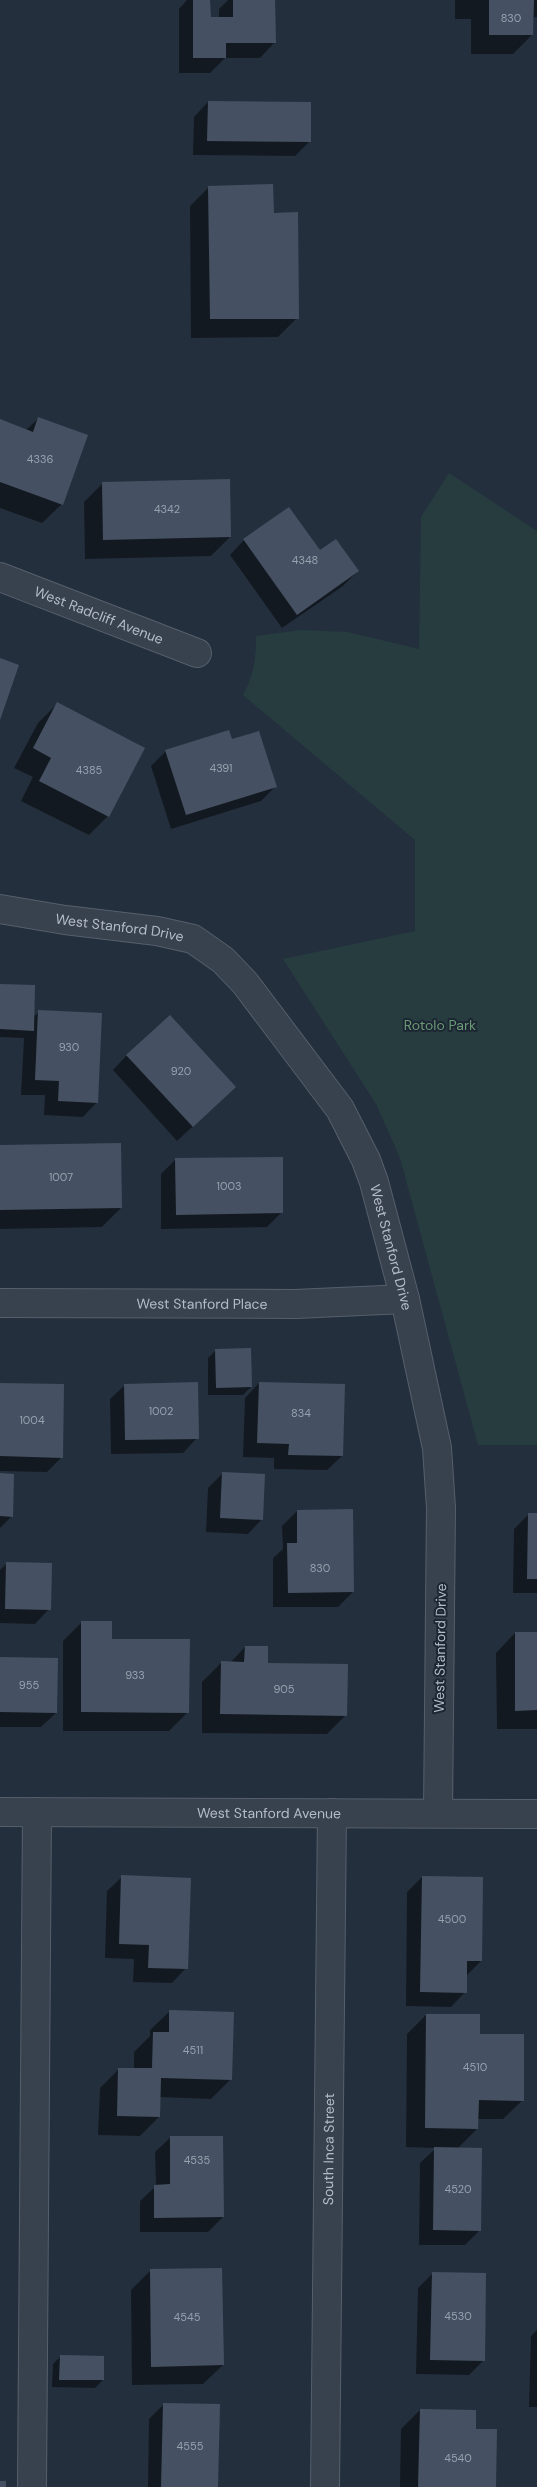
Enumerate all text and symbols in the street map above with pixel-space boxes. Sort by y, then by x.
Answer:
house number: 830 [501,11,521,25]
house number: 4336 [27,452,53,466]
house number: 4342 [154,502,180,516]
house number: 4348 [292,553,318,567]
street label: West Radcliff Avenue [32,582,166,648]
house number: 4391 [209,761,233,775]
house number: 4385 [76,763,103,777]
street label: West Stanford Drive [54,910,186,946]
park label: Rotolo Park [404,1016,476,1034]
house number: 930 [59,1040,79,1054]
house number: 920 [171,1064,191,1078]
house number: 1007 [49,1170,73,1184]
house number: 1003 [217,1179,241,1193]
street label: West Stanford Drive [366,1182,416,1312]
street label: West Stanford Place [136,1294,268,1313]
house number: 1002 [149,1404,173,1418]
house number: 834 [291,1406,311,1420]
house number: 1004 [19,1413,45,1427]
house number: 830 [310,1561,330,1575]
street label: West Stanford Drive [430,1583,450,1713]
house number: 933 [125,1668,145,1682]
house number: 955 [19,1678,39,1692]
house number: 905 [273,1682,295,1696]
street label: West Stanford Avenue [197,1804,341,1822]
house number: 4500 [438,1912,466,1926]
house number: 4511 [183,2043,203,2057]
house number: 4510 [463,2060,487,2074]
street label: South Inca Street [319,2093,338,2205]
house number: 4535 [184,2153,211,2167]
house number: 4520 [445,2182,471,2196]
house number: 4530 [444,2309,472,2323]
house number: 4545 [174,2310,201,2324]
house number: 4555 [177,2439,204,2453]
house number: 4540 [444,2451,472,2465]

